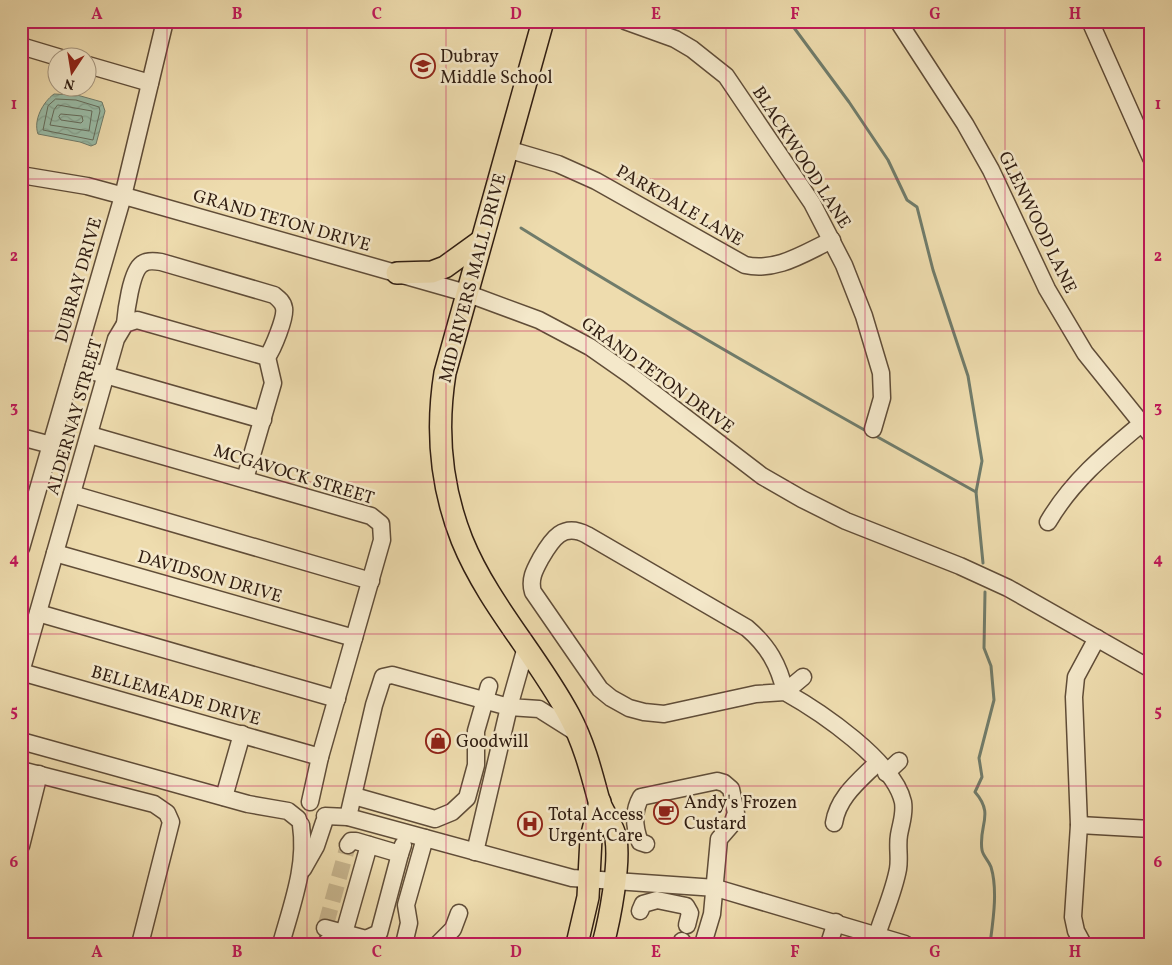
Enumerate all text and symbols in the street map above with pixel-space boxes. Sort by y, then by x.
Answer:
text: A [91,4,103,26]
text: B [232,4,243,26]
text: C [372,4,382,26]
text: D [510,4,522,26]
text: E [651,4,661,26]
text: F [790,4,800,26]
text: G [929,4,941,26]
text: H [1069,4,1081,26]
place label: Dubray Middle School [440,45,553,91]
north arrow [48,48,98,98]
school or university icon: Dubray Middle School [410,53,436,79]
text: N [63,73,77,94]
street label: BLACKWOOD LANE [745,82,856,234]
text: 1 [11,94,17,116]
text: 1 [1155,94,1161,116]
street label: GLENWOOD LANE [991,147,1082,298]
street label: PARKDALE LANE [611,160,748,253]
street label: MID RIVERS MALL DRIVE [433,171,513,386]
street label: GRAND TETON DRIVE [190,184,373,259]
street label: DUBRAY DRIVE [50,215,109,346]
text: 2 [10,246,18,268]
text: 2 [1154,246,1162,268]
street label: GRAND TETON DRIVE [575,312,739,440]
street label: ALDERNAY STREET [41,336,110,498]
text: 3 [10,397,18,419]
text: 3 [1154,397,1162,419]
street label: MCGAVOCK STREET [210,439,377,512]
street label: DAVIDSON DRIVE [134,545,285,610]
text: 4 [9,549,19,571]
text: 4 [1153,549,1163,571]
street label: BELLEMEADE DRIVE [88,660,264,733]
text: 5 [10,701,18,723]
text: 5 [1154,701,1162,723]
shop icon: Goodwill [425,728,451,754]
place label: Goodwill [456,730,529,755]
place label: Andy's Frozen Custard [684,791,797,837]
cafe icon: Andy's Frozen Custard [653,799,679,825]
place label: Total Access Urgent Care [548,803,643,849]
hospital icon: Total Access Urgent Care [517,811,543,837]
text: 6 [10,852,19,874]
text: 6 [1154,852,1163,874]
text: A [91,942,103,964]
text: B [232,942,243,964]
text: C [372,942,382,964]
text: D [510,942,522,964]
text: E [651,942,661,964]
text: F [790,942,800,964]
text: G [929,942,941,964]
text: H [1069,942,1081,964]

